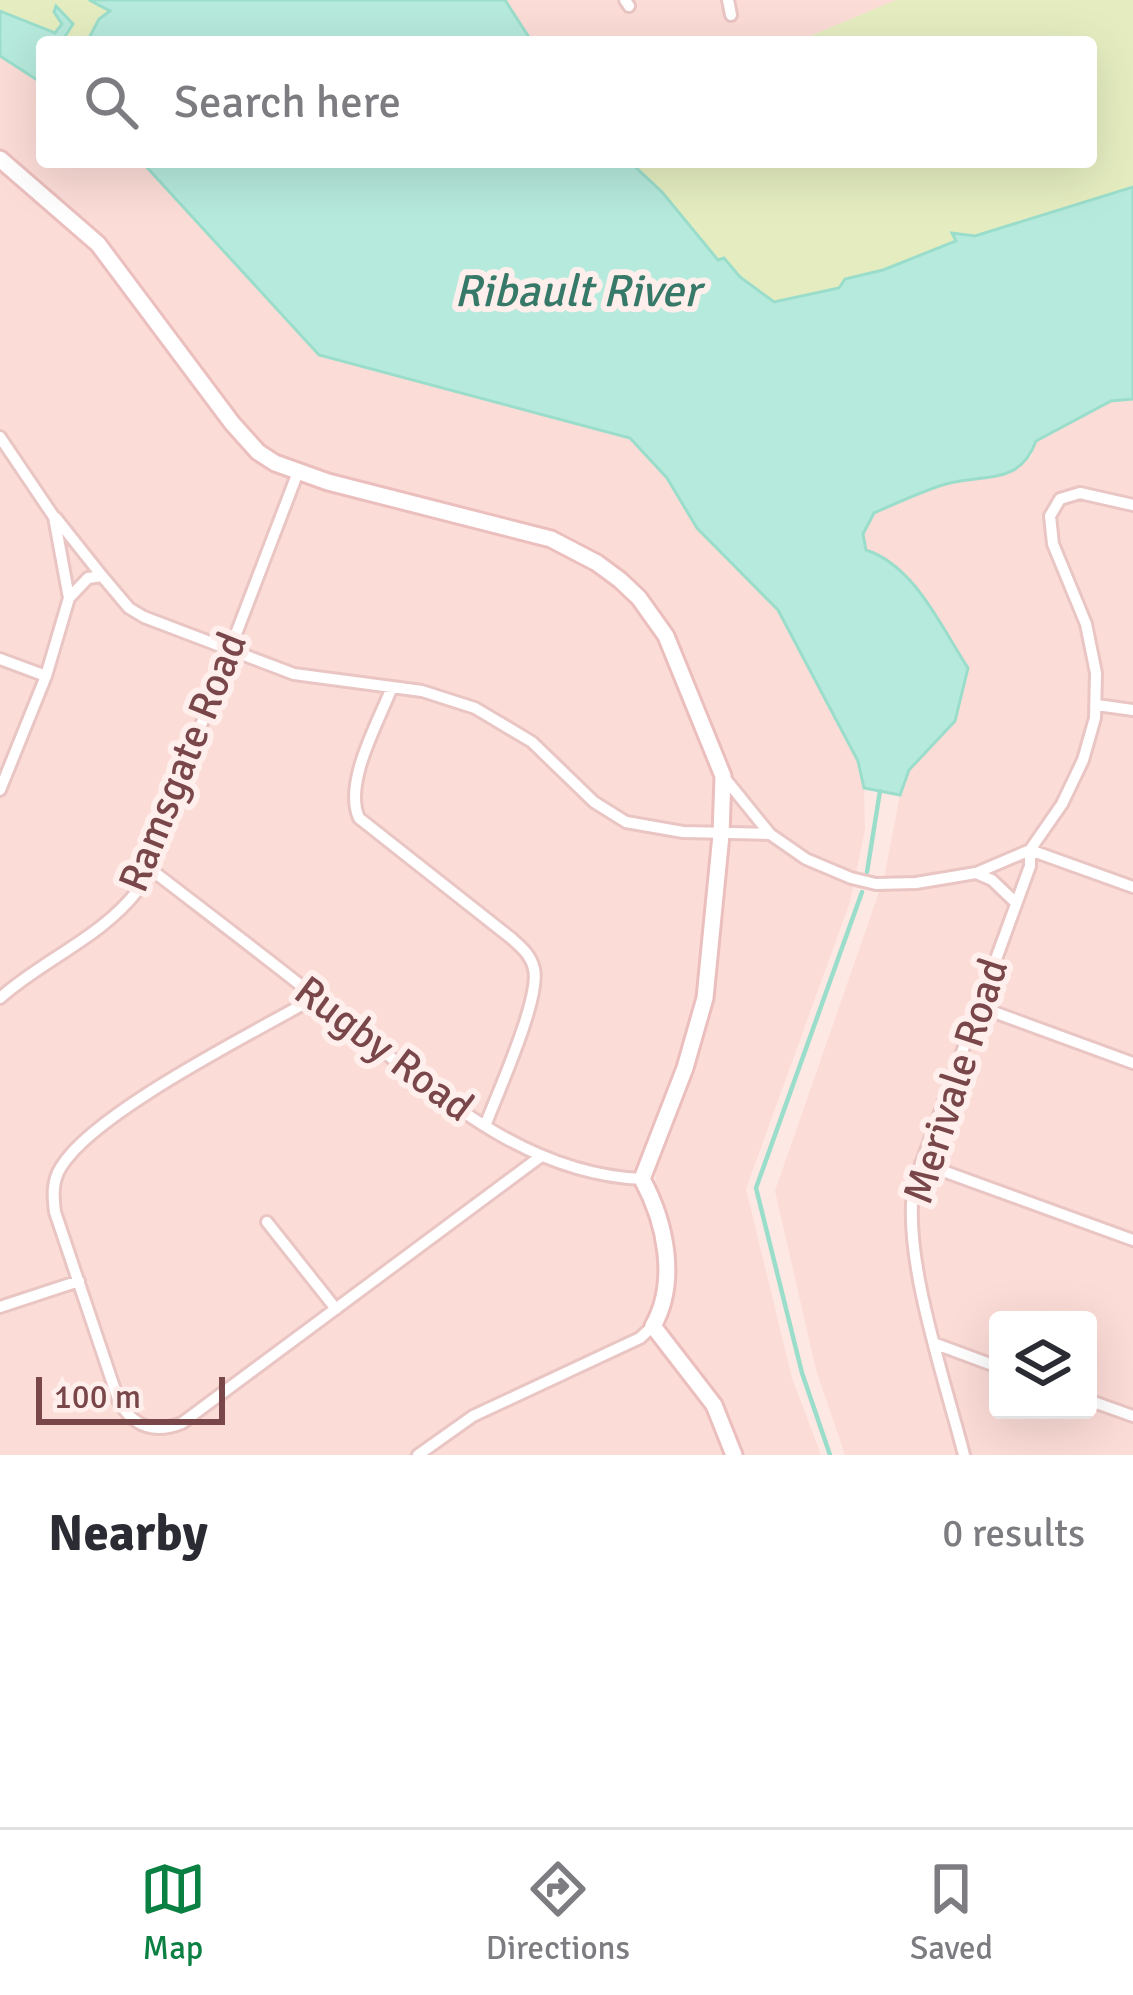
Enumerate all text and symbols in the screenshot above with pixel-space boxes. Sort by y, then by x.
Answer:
search box [36,36,1097,168]
icon: search [78,69,144,135]
text: Search here [174,75,401,130]
water label: Ribault River [454,264,706,319]
street label: Ramsgate Road [108,625,258,899]
street label: Merivale Road [892,952,1020,1210]
street label: Rugby Road [285,965,483,1133]
map controls [989,1311,1097,1419]
button: layers [989,1311,1097,1419]
scale bar [36,1371,225,1424]
text: 100 m [54,1377,141,1418]
text: Nearby [48,1502,208,1565]
text: 0 results [942,1509,1085,1557]
tab: Map [140,1856,206,1969]
tab: Directions [486,1856,630,1969]
tab: Saved [910,1856,993,1969]

